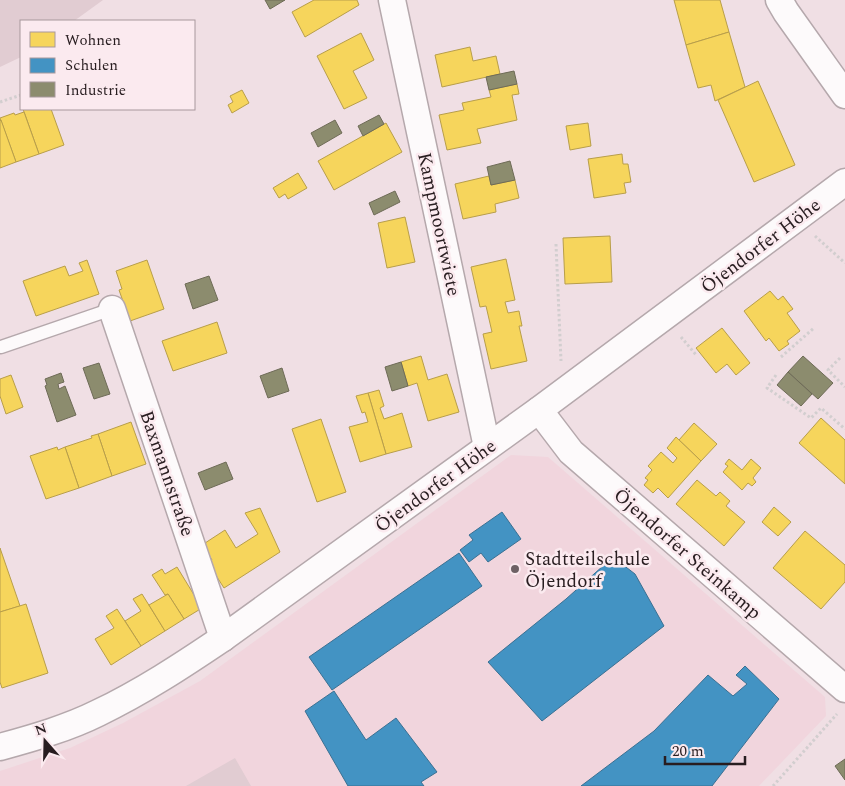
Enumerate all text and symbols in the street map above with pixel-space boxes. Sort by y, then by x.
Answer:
legend [20,20,195,110]
text: Wohnen [65,29,121,52]
text: Schulen [65,54,118,77]
text: Industrie [65,79,126,102]
street label: Kampmoortwiete [409,150,468,299]
street label: Öjendorfer Höhe [695,191,827,301]
street label: Baxmannstraße [131,407,202,540]
street label: Öjendorfer Höhe [369,432,503,540]
street label: Öjendorfer Steinkamp [607,481,768,627]
place label: Stadtteilschule Öjendorf [525,545,650,596]
marker: Stadtteilschule Öjendorf [509,563,521,575]
north arrow [20,716,70,766]
text: N [32,717,50,741]
scale bar [665,734,745,766]
text: 20 m [672,740,704,763]

